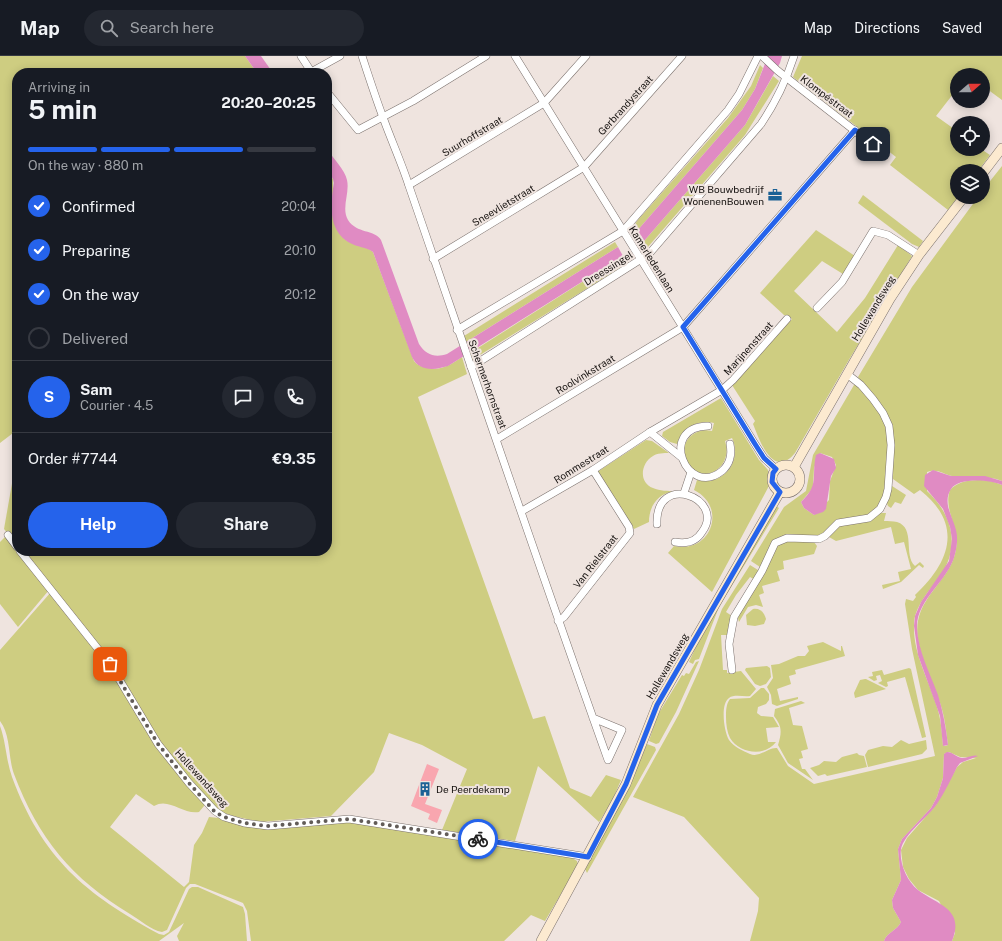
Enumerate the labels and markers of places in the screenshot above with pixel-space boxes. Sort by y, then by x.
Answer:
pin [856,127,890,161]
place label: WB Bouwbedrijf WonenenBouwen [683,183,764,207]
office icon: WB Bouwbedrijf WonenenBouwen [767,187,783,203]
pin [93,647,127,681]
building icon: De Peerdekamp [417,781,433,797]
place label: De Peerdekamp [436,783,510,795]

